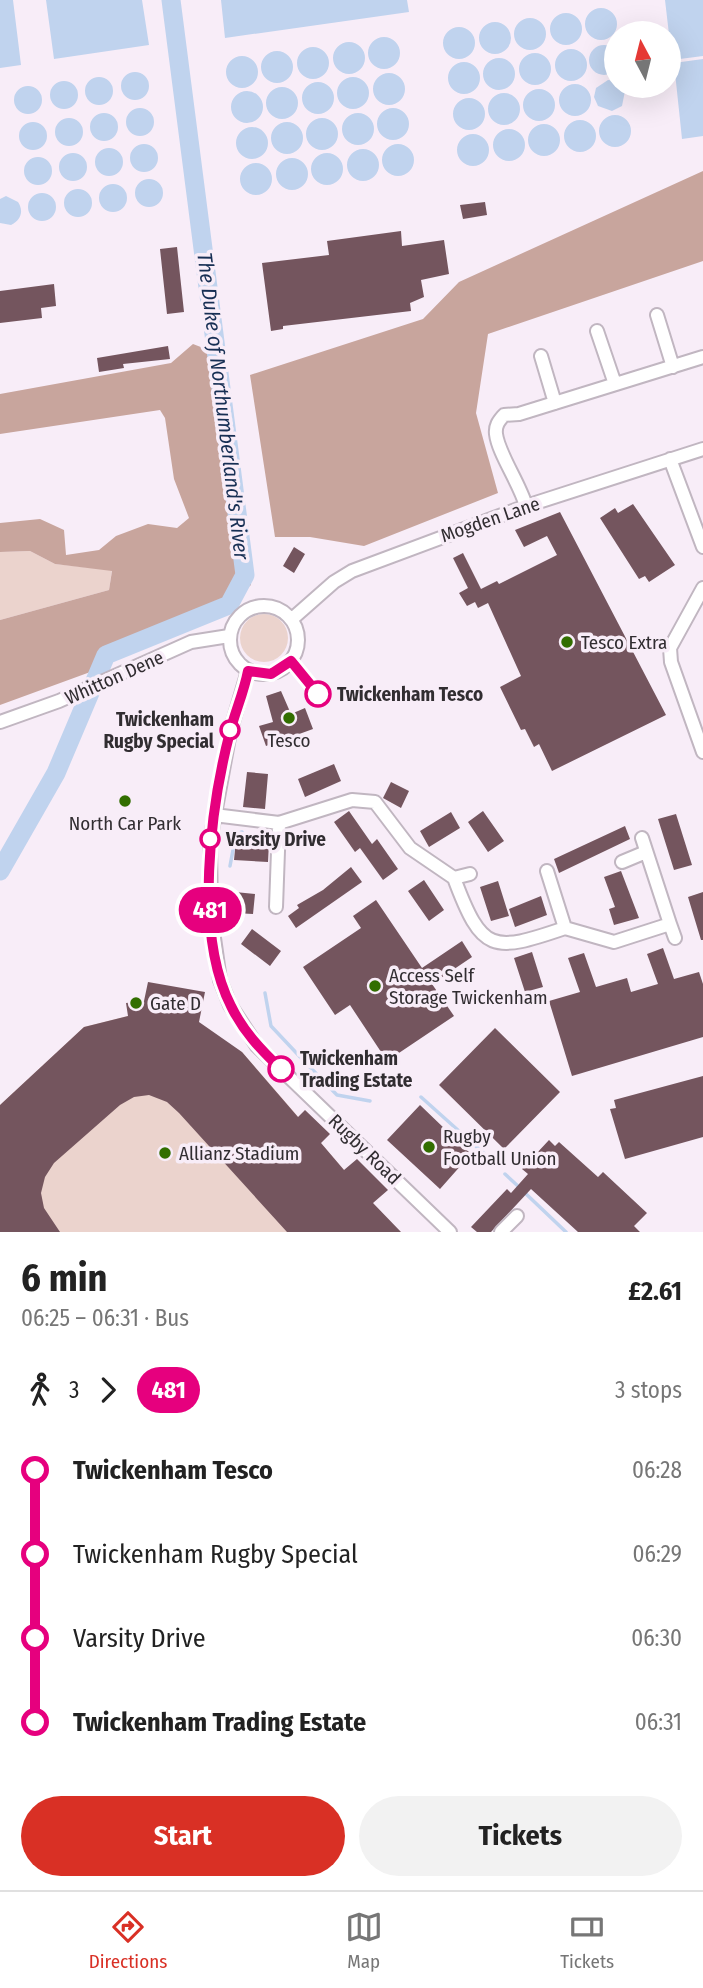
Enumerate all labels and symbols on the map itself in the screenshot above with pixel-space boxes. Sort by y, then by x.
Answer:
north arrow [604,21,681,98]
water label: The Duke of Northumberland's River [191,251,255,562]
street label: Mogden Lane [438,492,543,547]
place label: Tesco Extra [581,631,667,654]
marker: Tesco Extra [559,634,575,650]
street label: Whitton Dene [61,645,167,709]
marker: Twickenham Tesco [305,681,331,707]
place label: Twickenham Tesco [337,683,483,706]
place label: Twickenham Rugby Special [103,708,215,753]
marker: Tesco [281,710,297,726]
marker: Twickenham Rugby Special [220,720,240,740]
place label: Tesco [267,729,311,752]
marker: North Car Park [117,793,133,809]
place label: North Car Park [69,812,181,835]
place label: Varsity Drive [225,828,326,851]
marker: Varsity Drive [200,829,220,849]
line badge: 481 [170,887,250,933]
place label: Access Self Storage Twickenham [389,964,548,1009]
marker: Access Self Storage Twickenham [367,978,383,994]
place label: Gate D [150,992,201,1015]
marker: Gate D [128,995,144,1011]
place label: Twickenham Trading Estate [300,1047,413,1092]
marker: Twickenham Trading Estate [268,1056,294,1082]
street label: Rugby Road [324,1109,406,1189]
place label: Rugby Football Union [443,1125,556,1170]
marker: Rugby Football Union [421,1139,437,1155]
place label: Allianz Stadium [179,1142,299,1165]
marker: Allianz Stadium [157,1145,173,1161]

